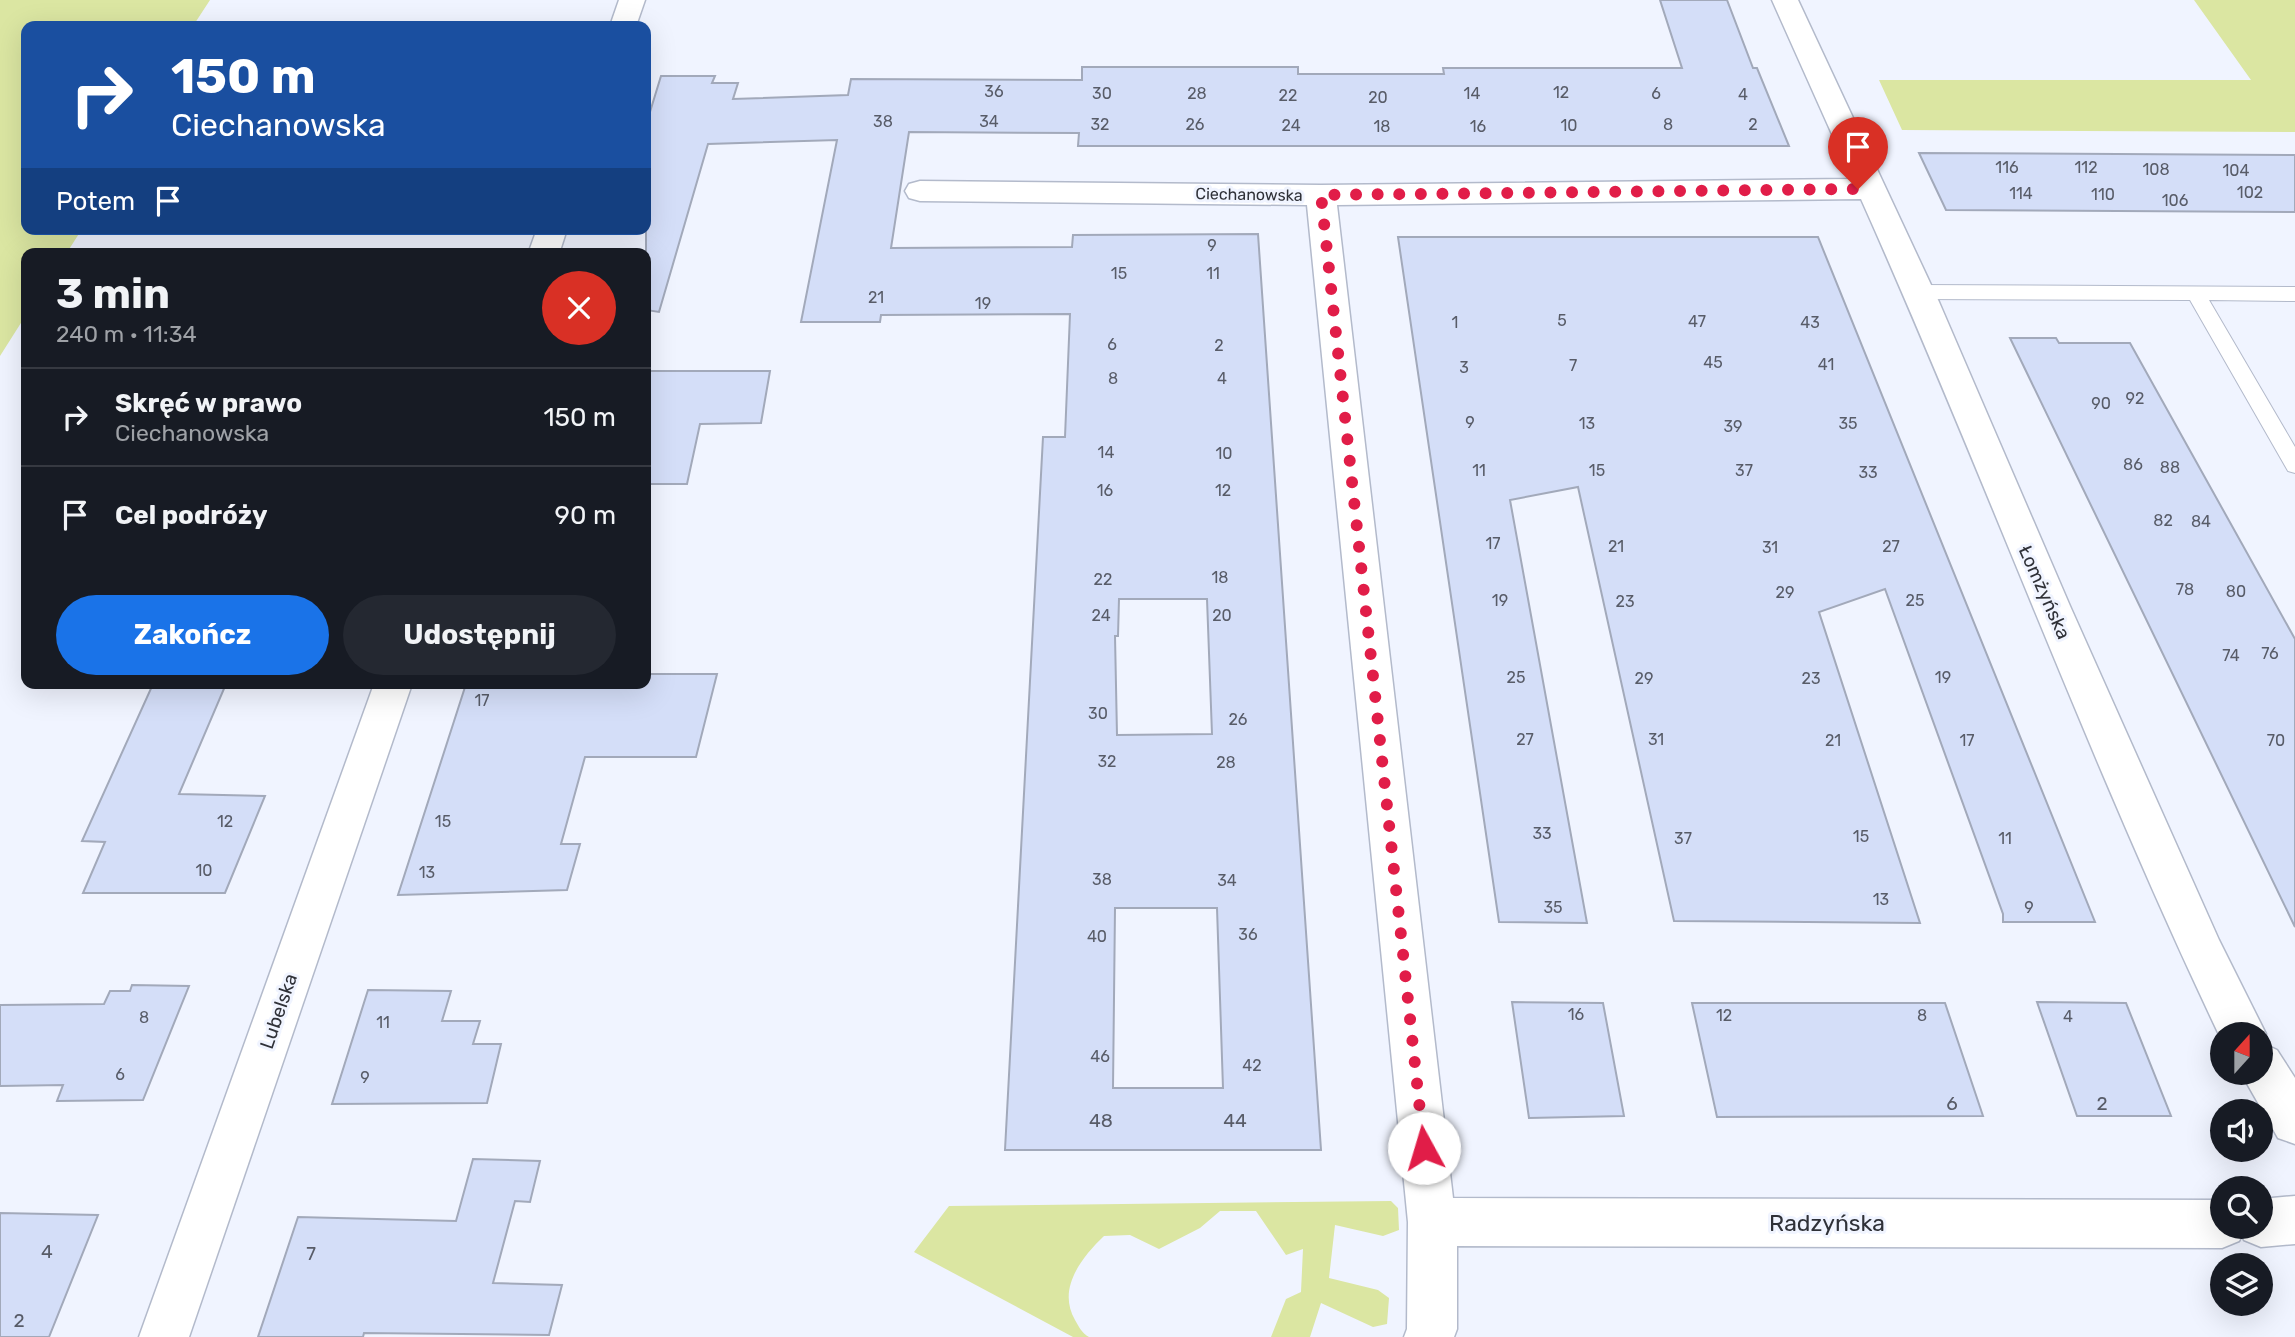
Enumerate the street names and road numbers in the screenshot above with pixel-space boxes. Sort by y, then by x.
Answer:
street label: Ciechanowska [1195,184,1303,205]
street label: Łomżyńska [2014,542,2075,643]
street label: Lubelska [255,970,302,1052]
street label: Radzyńska [1769,1209,1885,1237]

